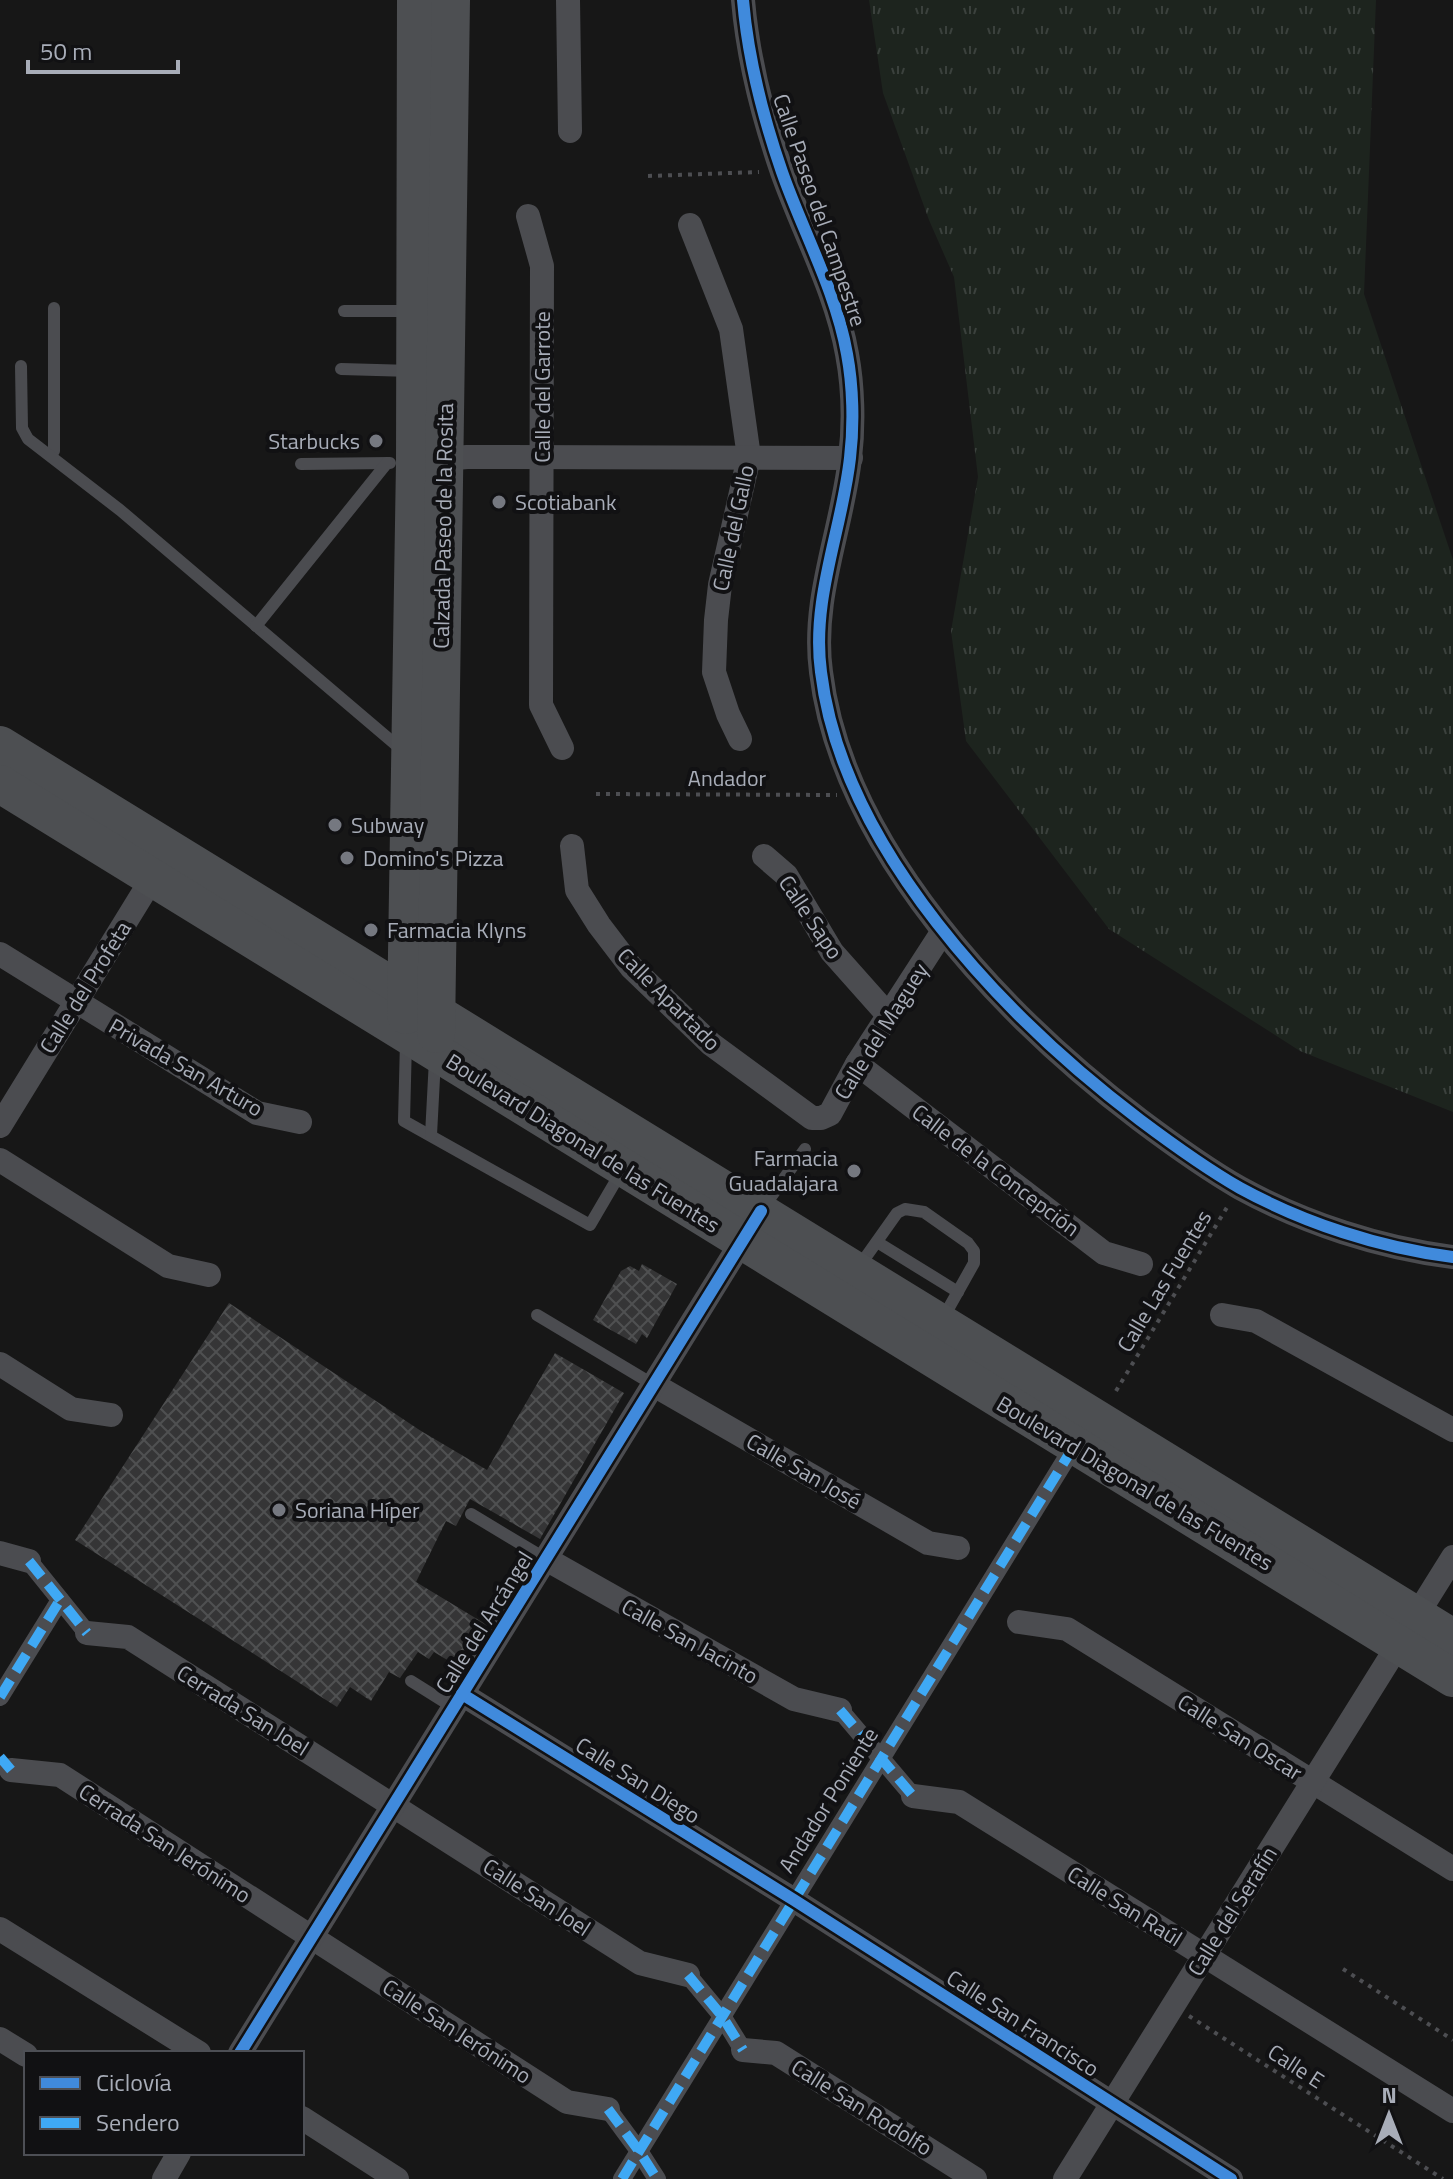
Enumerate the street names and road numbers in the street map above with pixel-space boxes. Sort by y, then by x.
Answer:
street label: Calle Paseo del Campestre [764,89,876,331]
street label: Calle del Garrote [525,311,559,463]
street label: Calzada Paseo de la Rosita [424,403,462,649]
street label: Calle del Gallo [703,462,763,594]
street label: Andador [688,761,767,795]
street label: Calle Sapo [770,868,852,966]
street label: Calle del Profeta [31,914,139,1060]
street label: Calle Apartado [609,939,729,1059]
street label: Calle del Maguey [825,956,937,1106]
street label: Privada San Arturo [103,1009,269,1125]
street label: Boulevard Diagonal de las Fuentes [439,1044,727,1242]
street label: Calle de la Concepción [905,1095,1087,1245]
street label: Calle Las Fuentes [1108,1203,1220,1359]
street label: Boulevard Diagonal de las Fuentes [990,1387,1280,1579]
street label: Calle San José [740,1424,868,1518]
street label: Calle del Arcángel [427,1544,541,1700]
street label: Calle San Jacinto [615,1589,765,1693]
street label: Cerrada San Joel [170,1656,316,1764]
street label: Calle San Oscar [1171,1685,1309,1789]
street label: Andador Poniente [770,1721,886,1879]
street label: Calle San Diego [569,1728,707,1832]
street label: Cerrada San Jerónimo [72,1774,258,1912]
street label: Calle del Serafín [1179,1840,1285,1982]
street label: Calle San Joel [476,1849,598,1945]
street label: Calle San Raúl [1061,1857,1189,1955]
street label: Calle San Francisco [940,1961,1106,2085]
street label: Calle San Jerónimo [376,1970,538,2092]
street label: Calle E [1261,2035,1331,2097]
street label: Calle San Rodolfo [785,2050,939,2164]

